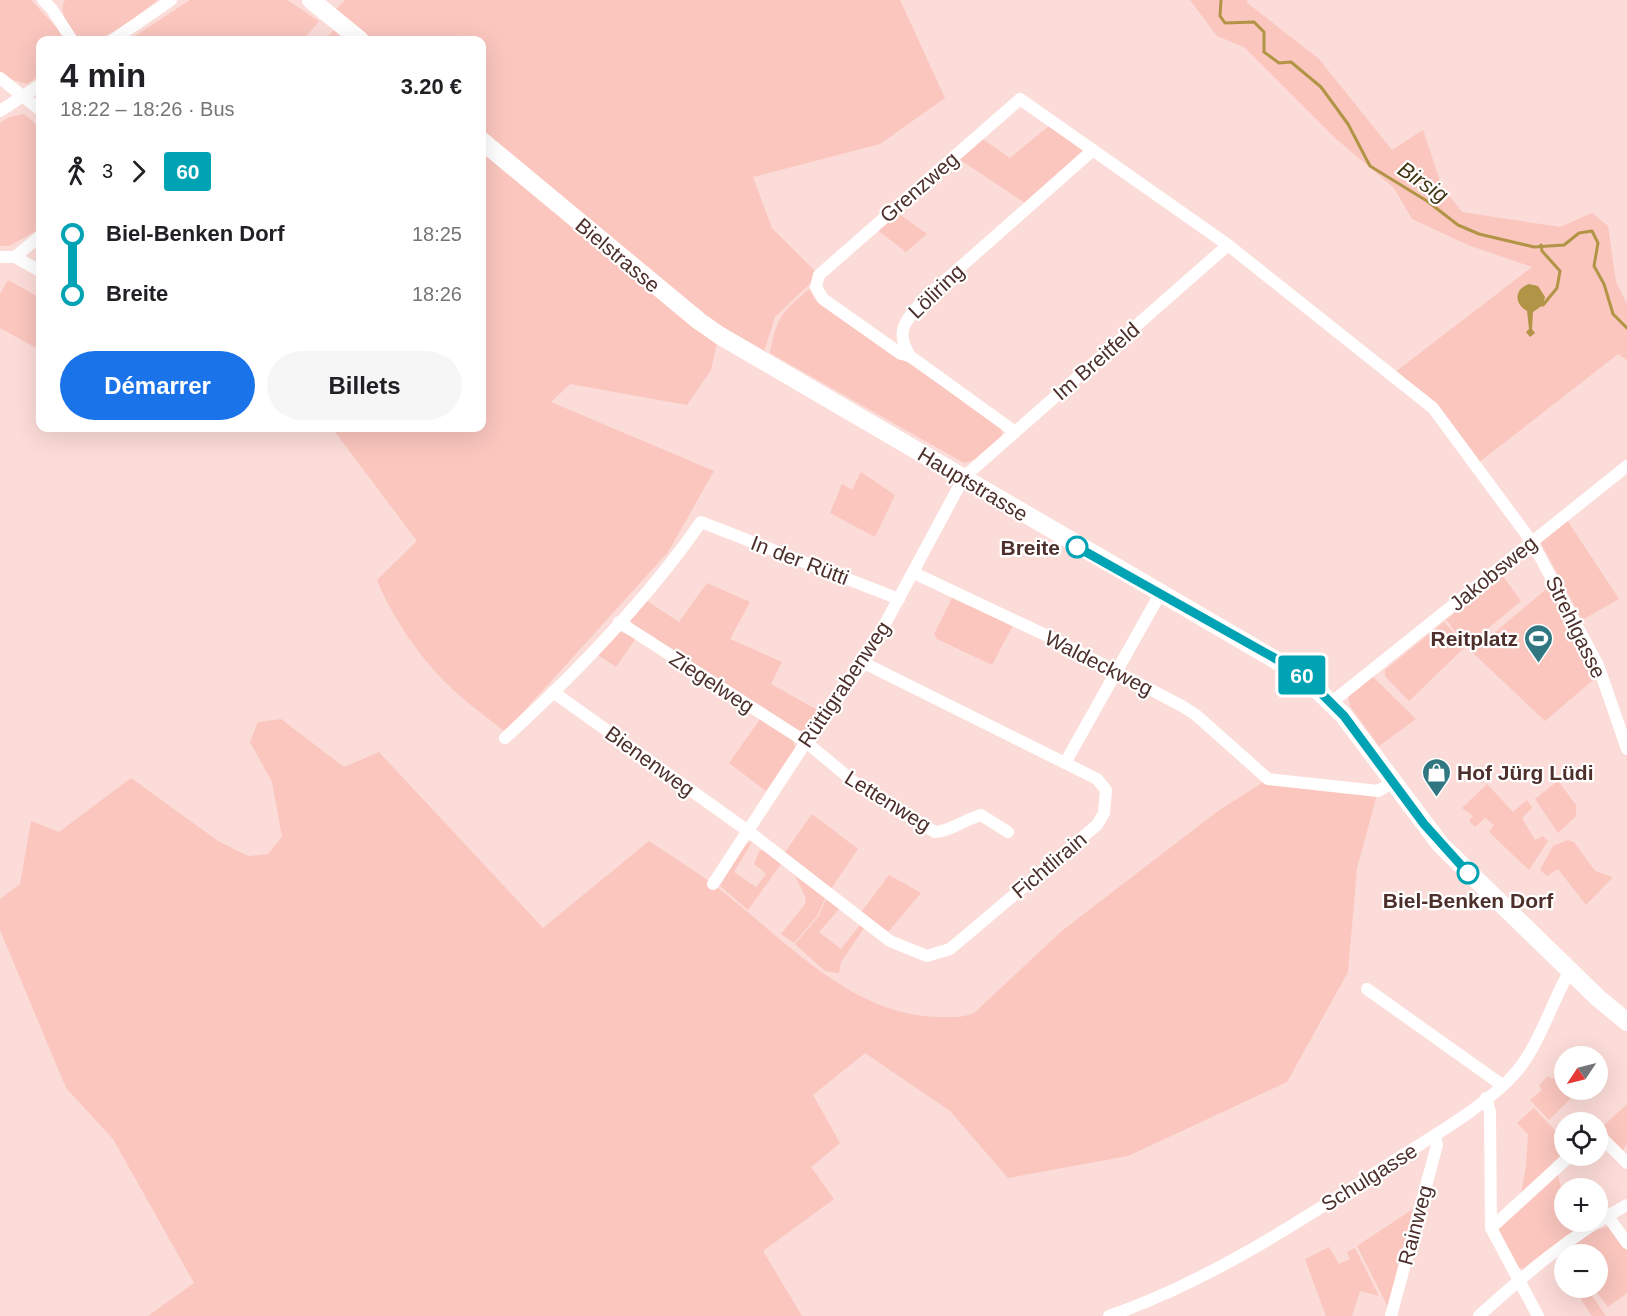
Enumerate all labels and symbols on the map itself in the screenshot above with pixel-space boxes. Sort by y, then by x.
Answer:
street label: Grenzweg [875,147,963,227]
water label: Birsig [1393,156,1453,208]
street label: Bielstrasse [571,213,665,297]
street label: Löliring [904,259,968,323]
street label: Im Breitfeld [1048,317,1144,405]
street label: Hauptstrasse [914,442,1032,526]
street label: In der Rütti [748,531,852,589]
street label: Jakobsweg [1445,531,1541,615]
place label: Breite [1000,536,1060,559]
marker: Breite [1066,536,1088,558]
street label: Strehlgasse [1541,572,1611,682]
street label: Rüttigrabenweg [793,617,895,751]
sports icon: Reitplatz [1523,622,1555,664]
street label: Waldeckweg [1041,626,1157,700]
place label: Reitplatz [1430,627,1518,650]
street label: Ziegelweg [666,646,758,718]
line badge: 60 [1275,656,1329,694]
street label: Bienenweg [601,721,699,801]
shop icon: Hof Jürg Lüdi [1420,756,1452,798]
place label: Hof Jürg Lüdi [1457,761,1593,784]
street label: Lettenweg [841,766,935,836]
street label: Fichtlirain [1007,827,1091,903]
marker: Biel-Benken Dorf [1457,862,1479,884]
place label: Biel-Benken Dorf [1383,889,1554,912]
north arrow [1554,1046,1608,1100]
street label: Schulgasse [1317,1138,1421,1216]
street label: Rainweg [1393,1183,1437,1267]

